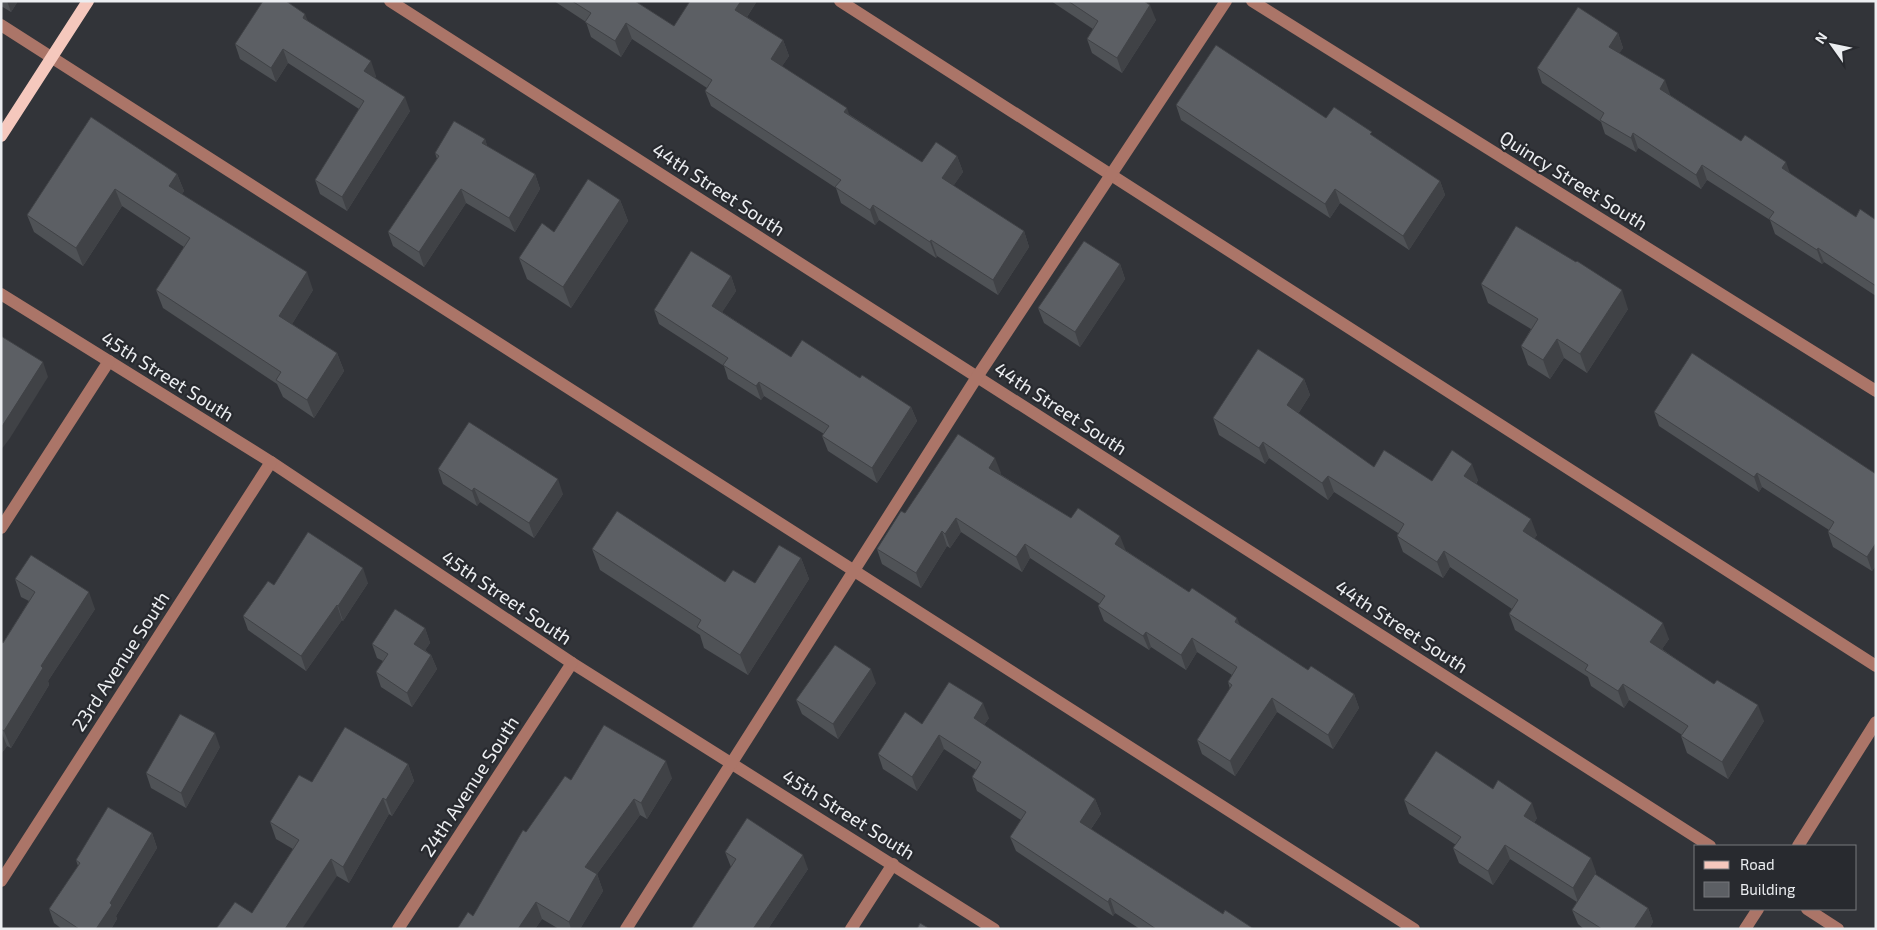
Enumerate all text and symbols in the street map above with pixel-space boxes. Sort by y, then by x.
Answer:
north arrow [1807,20,1857,70]
text: N [1811,29,1831,47]
street label: Quincy Street South [1496,125,1652,235]
street label: 44th Street South [648,138,790,240]
street label: 45th Street South [97,326,239,426]
street label: 44th Street South [990,357,1132,459]
street label: 45th Street South [438,545,576,649]
street label: 44th Street South [1331,575,1473,677]
street label: 23rd Avenue South [66,587,174,735]
street label: 24th Avenue South [415,711,523,861]
street label: 45th Street South [778,764,920,864]
legend [1694,845,1857,910]
text: Road [1740,855,1775,873]
text: Building [1740,880,1796,898]

